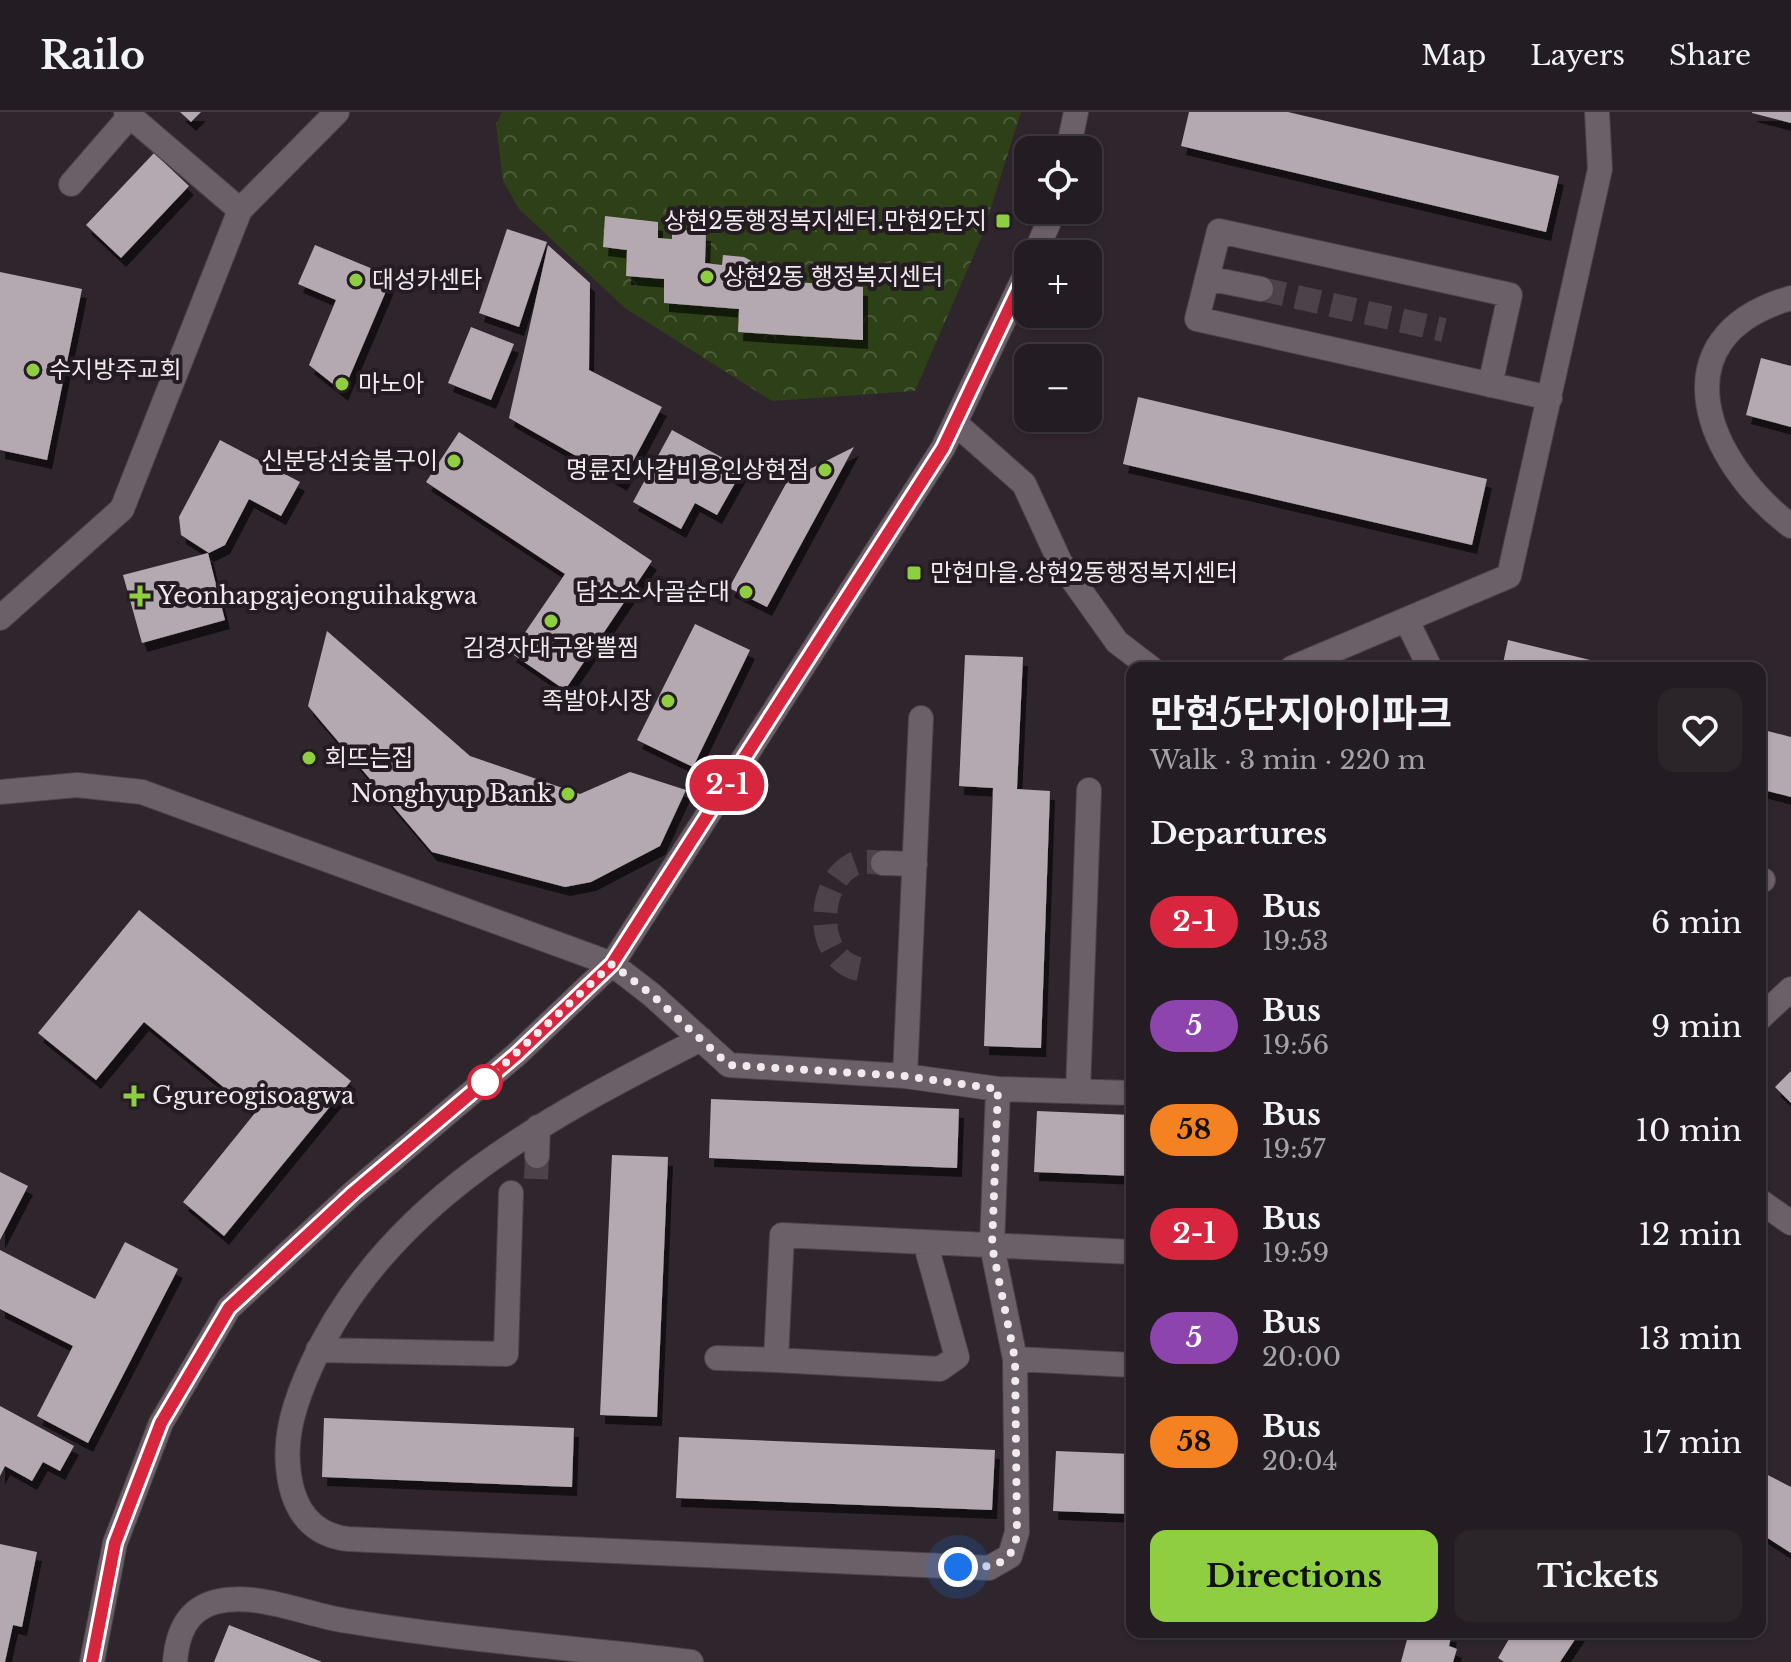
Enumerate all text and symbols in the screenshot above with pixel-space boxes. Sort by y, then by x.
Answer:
text: Railo [40,32,145,79]
text: Map [1421,38,1486,73]
text: Layers [1530,38,1625,73]
text: Share [1669,38,1751,73]
map controls [1014,136,1102,432]
button: locate [1014,136,1102,224]
place label: 상현2동행정복지센터.만현2단지 [664,206,987,235]
marker: 상현2동행정복지센터.만현2단지 [994,212,1012,230]
button: + [1014,240,1102,328]
place label: 상현2동 행정복지센터 [723,262,943,291]
place label: 대성카센타 [372,265,482,294]
marker: 상현2동 행정복지센터 [698,268,716,286]
marker: 대성카센타 [347,271,365,289]
button: − [1014,344,1102,432]
place label: 수지방주교회 [49,355,181,384]
marker: 수지방주교회 [24,361,42,379]
place label: 마노아 [358,369,424,398]
marker: 마노아 [333,375,351,393]
place label: 신분당선숯불구이 [261,446,438,475]
marker: 신분당선숯불구이 [445,452,463,470]
place label: 명륜진사갈비용인상현점 [566,455,809,484]
marker: 명륜진사갈비용인상현점 [816,461,834,479]
place label: 만현마을.상현2동행정복지센터 [930,558,1238,587]
marker: 만현마을.상현2동행정복지센터 [905,564,923,582]
place label: 담소소사골순대 [575,577,730,606]
place label: Yeonhapgajeonguihakgwa [157,581,478,610]
marker: 담소소사골순대 [737,583,755,601]
marker: Yeonhapgajeonguihakgwa [129,585,151,607]
marker: 김경자대구왕뽈찜 [542,612,560,630]
place label: 김경자대구왕뽈찜 [463,633,639,662]
place label: 족발야시장 [542,686,652,715]
button: heart [1658,688,1742,772]
text: 만현5단지아이파크 [1150,690,1452,737]
marker: 족발야시장 [659,692,677,710]
place label: 회뜨는집 [325,743,413,772]
text: Walk · 3 min · 220 m [1150,744,1426,776]
marker: 회뜨는집 [300,749,318,767]
line badge: 2-1 [681,759,773,811]
text: 2-1 [705,767,749,802]
place label: Nonghyup Bank [351,779,552,808]
marker: Nonghyup Bank [559,785,577,803]
text: Departures [1150,815,1327,852]
text: Bus [1262,888,1321,925]
text: 2-1 [1172,904,1216,939]
text: 6 min [1651,904,1742,941]
text: 19:53 [1262,925,1329,957]
text: Bus [1262,992,1321,1029]
text: 5 [1186,1008,1202,1043]
text: 9 min [1651,1008,1742,1045]
text: 19:56 [1262,1029,1329,1061]
unlabelled marker [468,1065,502,1099]
place label: Ggureogisoagwa [152,1081,355,1110]
marker: Ggureogisoagwa [123,1085,145,1107]
text: Bus [1262,1096,1321,1133]
text: 58 [1177,1112,1211,1147]
text: 10 min [1636,1112,1742,1149]
text: 19:57 [1262,1133,1326,1165]
text: Bus [1262,1200,1321,1237]
text: 2-1 [1172,1216,1216,1251]
text: 12 min [1638,1216,1742,1253]
text: 19:59 [1262,1237,1329,1269]
text: Bus [1262,1304,1321,1341]
text: 5 [1186,1320,1202,1355]
text: 13 min [1638,1320,1742,1357]
text: 20:00 [1262,1341,1341,1373]
text: Bus [1262,1408,1321,1445]
text: 58 [1177,1424,1211,1459]
text: 17 min [1642,1424,1742,1461]
text: 20:04 [1262,1445,1338,1477]
button: Directions [1150,1530,1438,1622]
button: Tickets [1454,1530,1742,1622]
your location [938,1547,978,1587]

